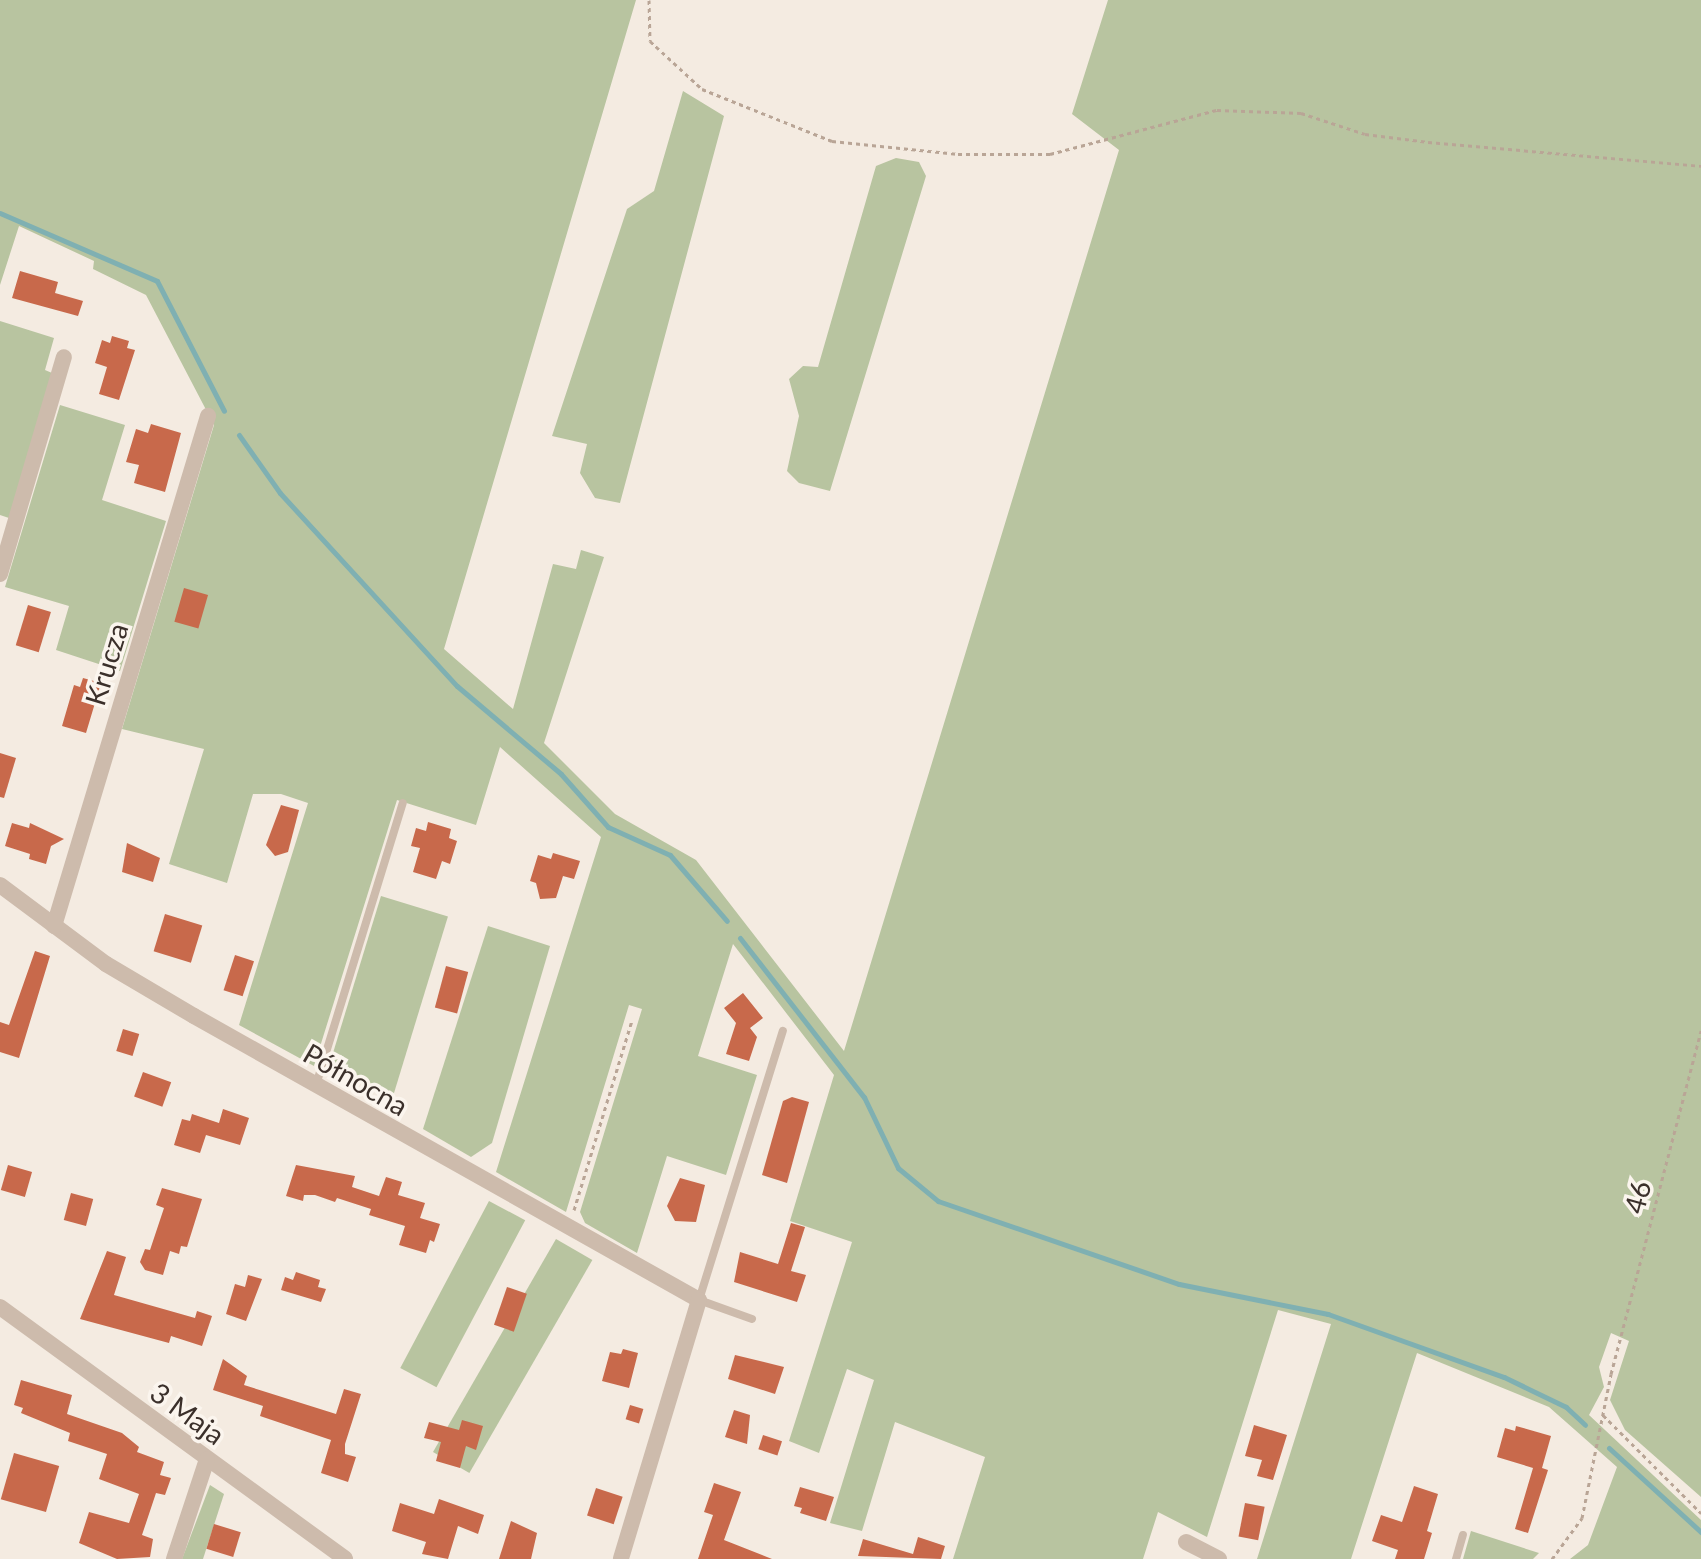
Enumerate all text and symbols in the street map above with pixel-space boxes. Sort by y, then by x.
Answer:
street label: Krucza [78,619,134,709]
street label: Północna [298,1036,414,1122]
street label: 46 [1617,1177,1657,1217]
street label: 3 Maja [144,1375,232,1451]

